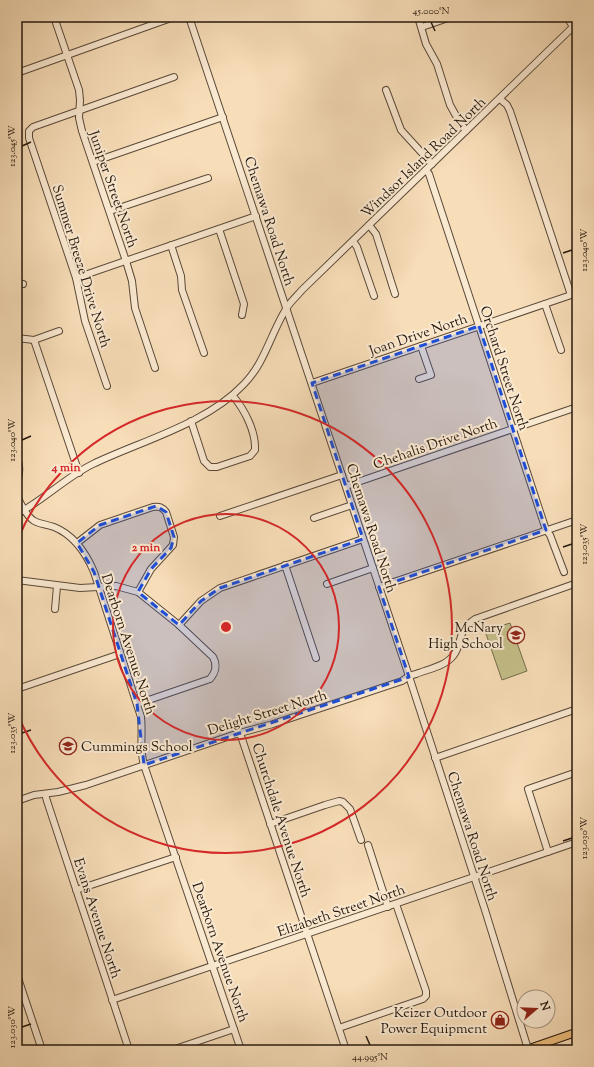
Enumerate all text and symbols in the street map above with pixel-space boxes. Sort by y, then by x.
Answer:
text: 45.000°N [413,4,449,19]
street label: Windsor Island Road North [357,93,491,224]
text: 123.045°W [5,125,20,167]
street label: Juniper Street North [82,127,142,251]
street label: Chemawa Road North [238,154,298,289]
street label: Summer Breeze Drive North [46,183,114,351]
text: 123.040°W [577,229,592,271]
street label: Orchard Street North [473,304,533,434]
street label: Joan Drive North [366,310,471,362]
street label: Chehalis Drive North [371,414,501,476]
text: 123.040°W [5,419,20,461]
text: 4 min [50,459,81,477]
street label: Chemawa Road North [340,461,400,596]
text: 123.035°W [577,524,592,564]
text: 2 min [132,539,161,557]
street label: Dearborn Avenue North [95,571,159,718]
place label: McNary High School [428,619,503,655]
centre of rings [219,620,233,634]
school or university icon: McNary High School [506,625,526,645]
street label: Delight Street North [205,686,330,742]
text: 123.035°W [5,713,20,753]
school or university icon: Cummings School [58,736,78,756]
place label: Cummings School [81,738,193,758]
street label: Churchdale Avenue North [246,741,315,900]
street label: Chemawa Road North [441,769,501,904]
text: 123.030°W [577,817,592,859]
street label: Evans Avenue North [67,856,125,981]
street label: Dearborn Avenue North [186,880,253,1026]
street label: Elizabeth Street North [275,881,408,943]
north arrow [516,989,556,1029]
text: N [535,998,554,1013]
place label: Keizer Outdoor Power Equipment [381,1004,488,1040]
text: 123.030°W [5,1006,20,1048]
shop icon: Keizer Outdoor Power Equipment [490,1010,510,1030]
text: 44.995°N [352,1050,388,1065]

